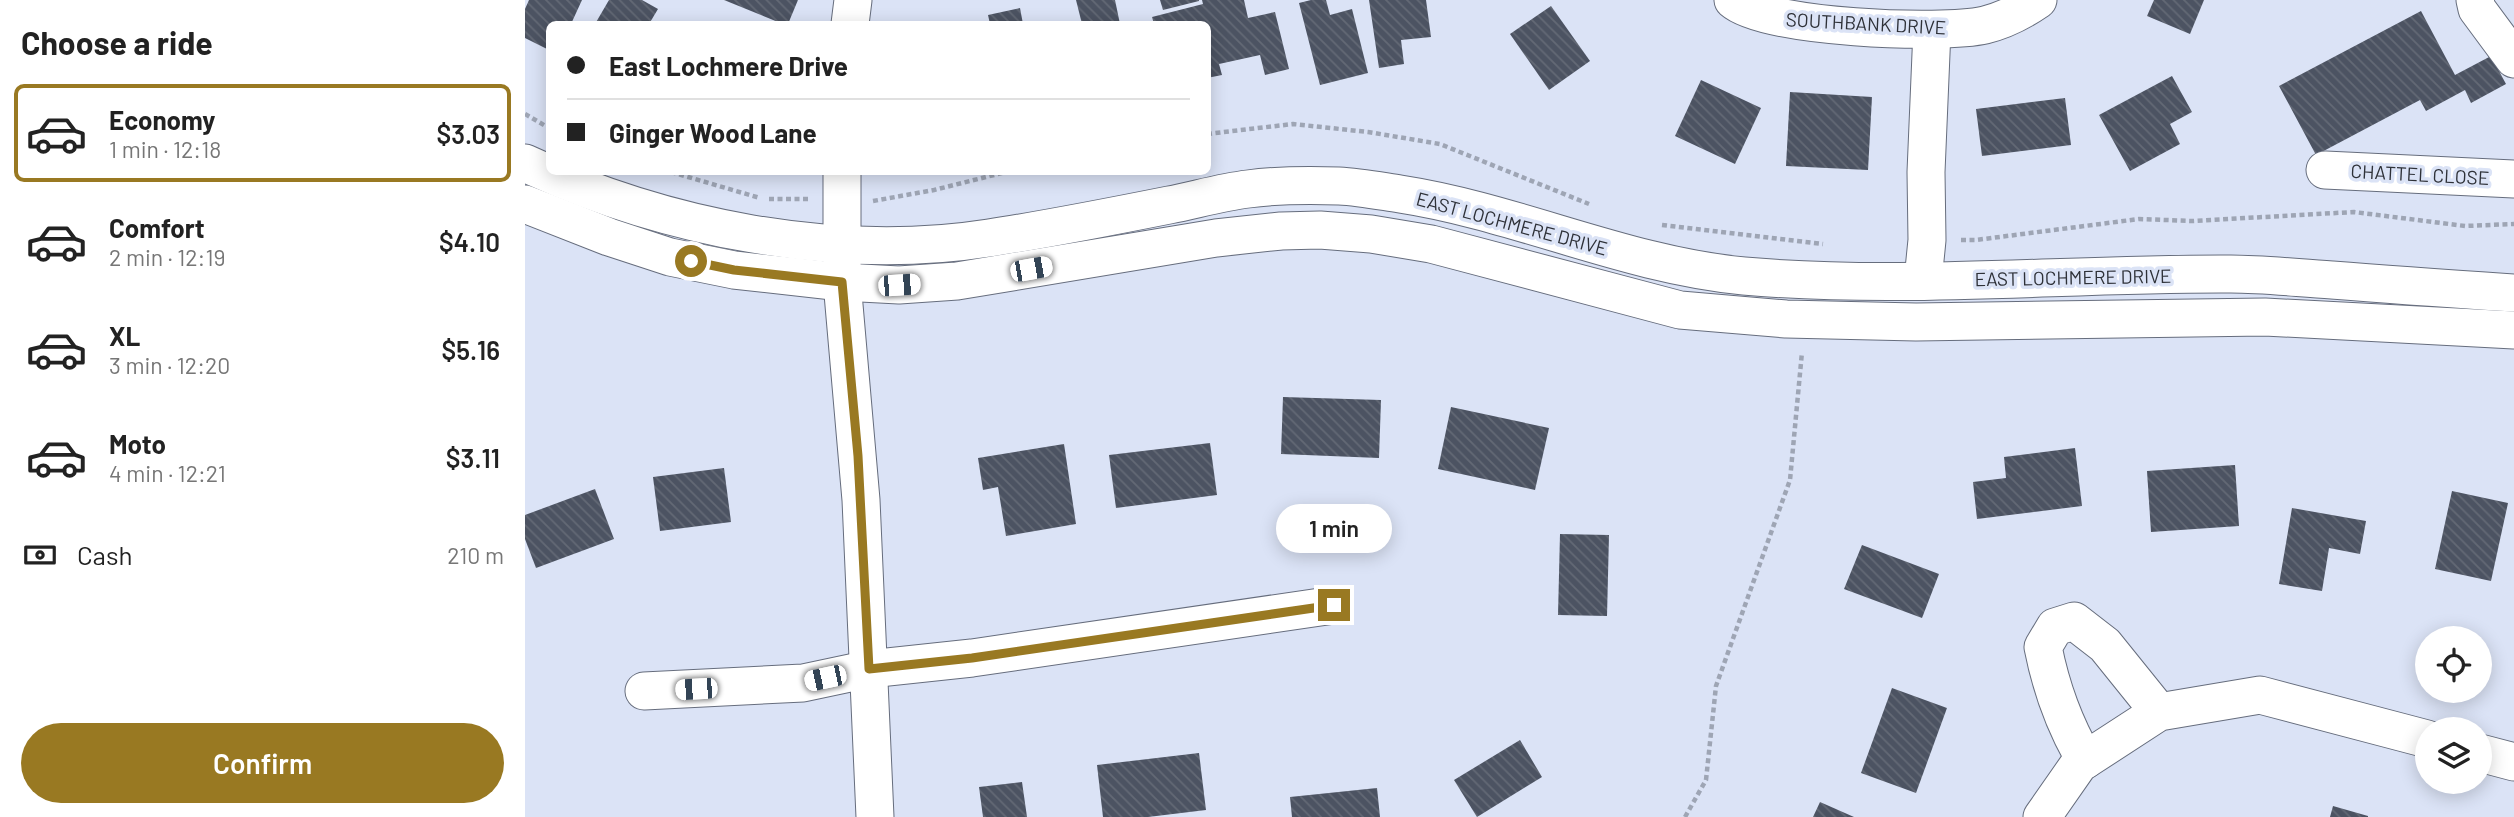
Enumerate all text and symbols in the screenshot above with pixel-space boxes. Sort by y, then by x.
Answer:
street label: SOUTHBANK DRIVE [1785,7,1947,39]
text: Choose a ride [21,23,213,61]
text: East Lochmere Drive [609,50,848,81]
icon: car [25,102,88,165]
text: Economy [109,104,215,135]
text: Ginger Wood Lane [609,117,817,148]
text: $3.03 [437,118,500,149]
text: 1 min · 12:18 [109,135,221,163]
street label: CHATTEL CLOSE [2350,159,2490,189]
street label: EAST LOCHMERE DRIVE [1414,186,1610,260]
icon: car [25,210,88,273]
text: Comfort [109,212,205,243]
text: $4.10 [439,226,500,257]
text: 2 min · 12:19 [109,243,225,271]
route start [675,245,707,277]
car [1009,255,1054,283]
street label: EAST LOCHMERE DRIVE [1974,264,2172,290]
car [878,273,921,297]
icon: car [25,318,88,381]
text: XL [109,320,140,351]
text: $5.16 [441,334,500,365]
text: 3 min · 12:20 [109,351,230,379]
icon: car [25,426,88,489]
text: Moto [109,428,166,459]
text: $3.11 [446,442,500,473]
text: 4 min · 12:21 [109,459,226,487]
callout: 1 min [1276,504,1392,552]
text: 1 min [1309,514,1359,542]
icon: cash [21,536,59,574]
text: Cash [77,539,132,570]
text: 210 m [447,541,504,569]
route end [1318,589,1350,621]
map controls [2415,626,2492,794]
button: locate [2415,626,2492,703]
car [803,663,848,693]
car [675,677,718,701]
button: layers [2415,717,2492,794]
button: Confirm [21,723,504,803]

